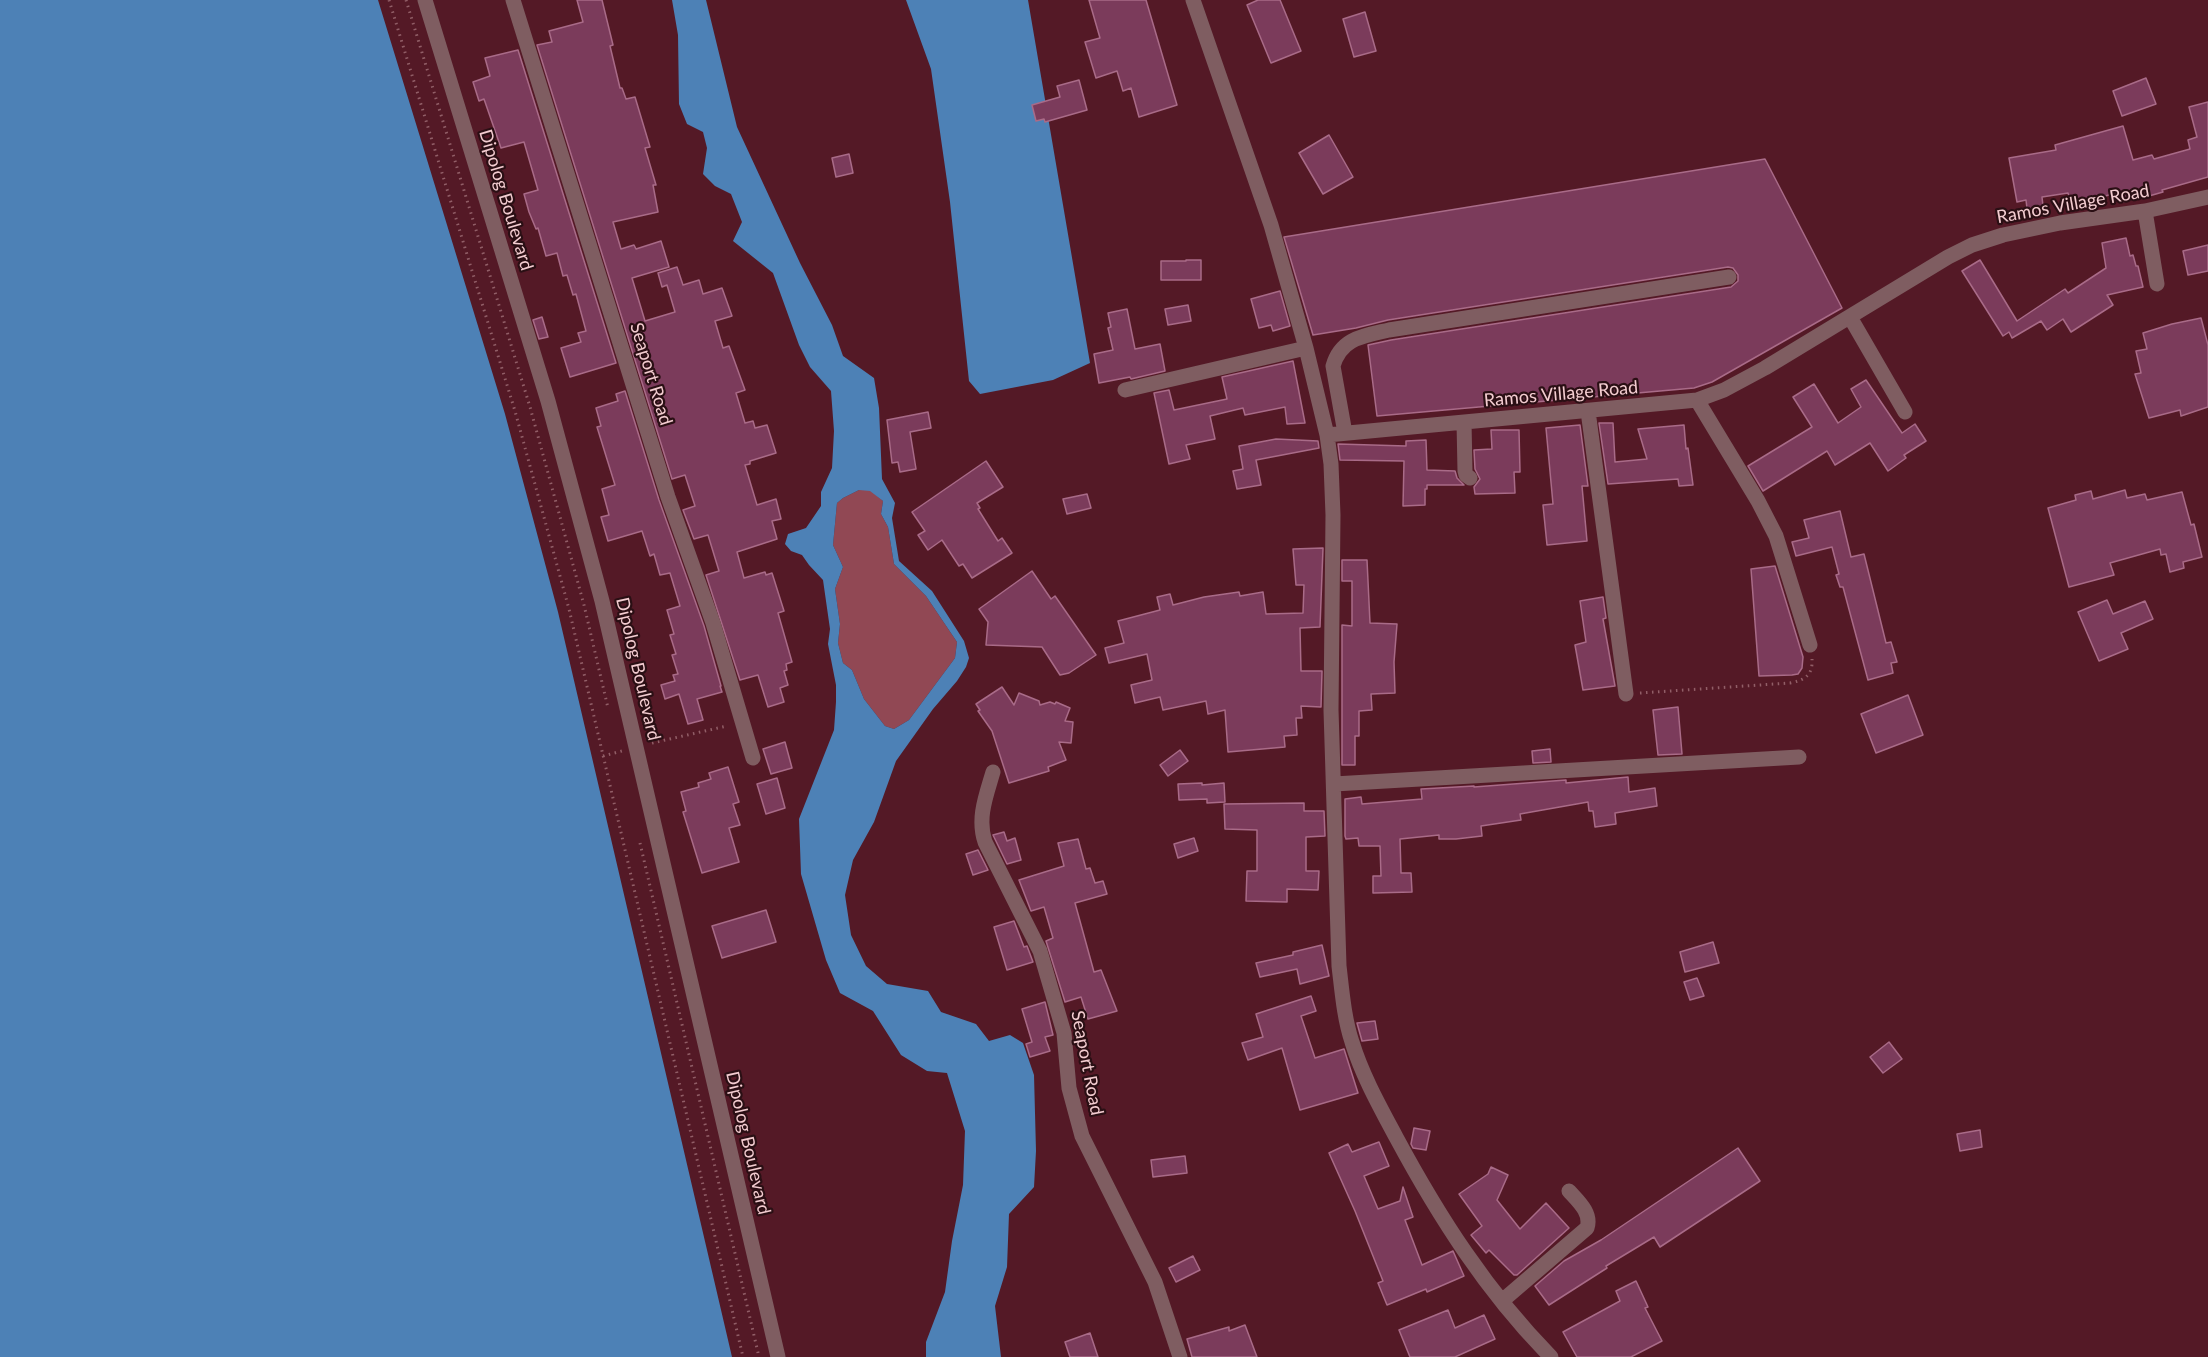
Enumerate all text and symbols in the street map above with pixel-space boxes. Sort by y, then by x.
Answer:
street label: Dipolog Boulevard [474,127,538,273]
street label: Ramos Village Road [1995,180,2151,228]
street label: Seaport Road [625,320,677,428]
street label: Ramos Village Road [1483,376,1639,412]
street label: Dipolog Boulevard [611,595,665,743]
street label: Seaport Road [1066,1009,1108,1117]
street label: Dipolog Boulevard [721,1069,775,1217]

